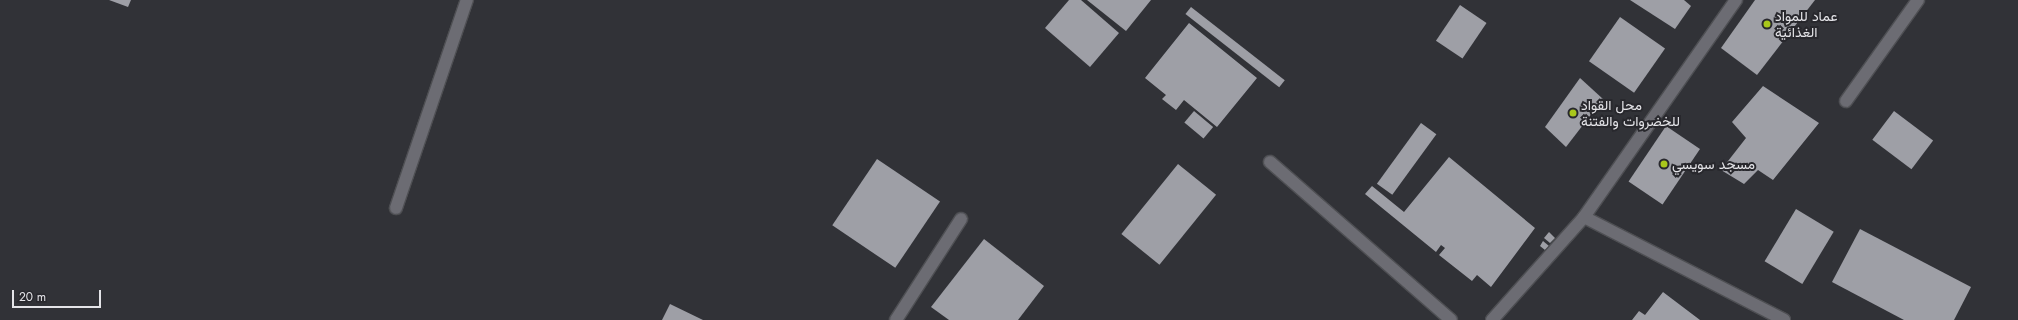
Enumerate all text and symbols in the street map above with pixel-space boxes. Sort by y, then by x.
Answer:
place label: عماد للمواد الغذائية [1775,8,1838,40]
marker: عماد للمواد الغذائية [1762,19,1772,29]
place label: محل القواد للخضروات والفتنة [1581,97,1680,130]
marker: محل القواد للخضروات والفتنة [1568,108,1578,118]
place label: مسجد سويسي [1672,156,1755,172]
marker: مسجد سويسي [1659,159,1669,169]
scale bar [14,282,103,308]
text: 20 m [19,288,46,306]

